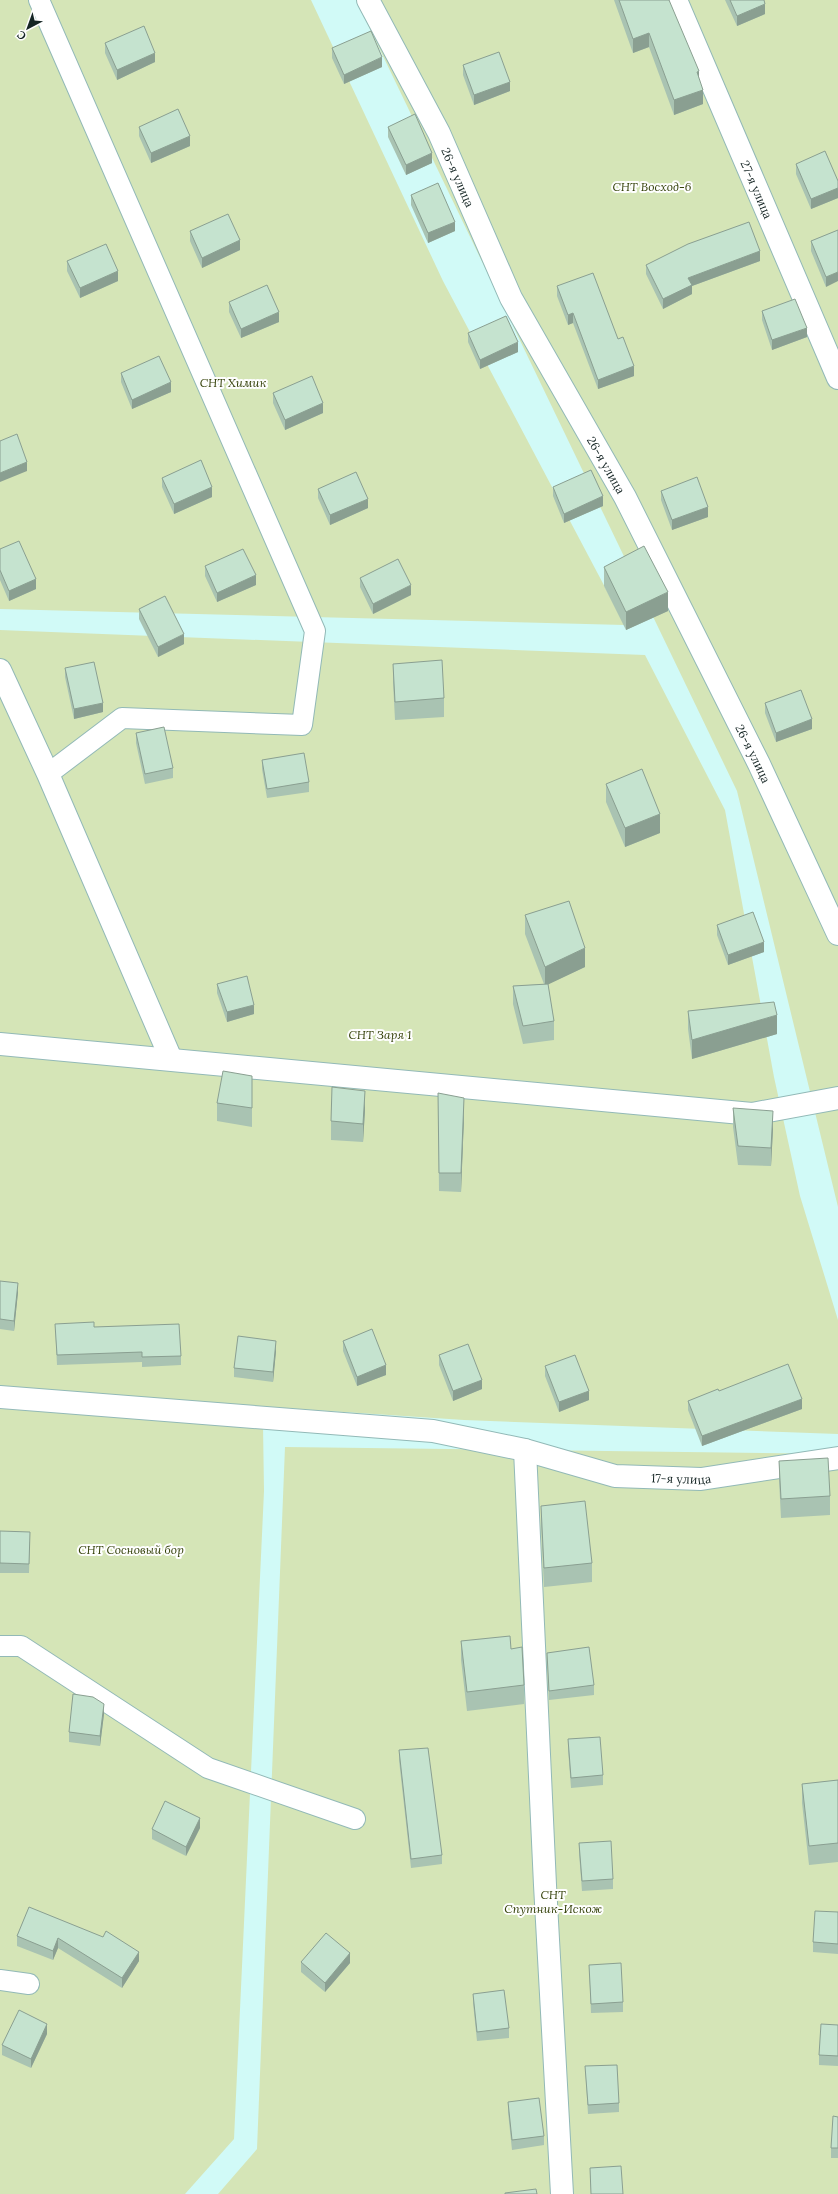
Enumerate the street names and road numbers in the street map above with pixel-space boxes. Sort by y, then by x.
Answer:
street label: 26-я улица [439,145,478,209]
street label: 27-я улица [738,158,776,221]
street label: 26-я улица [584,434,629,496]
street label: 26-я улица [733,722,774,785]
street label: 17-я улица [651,1470,712,1487]

